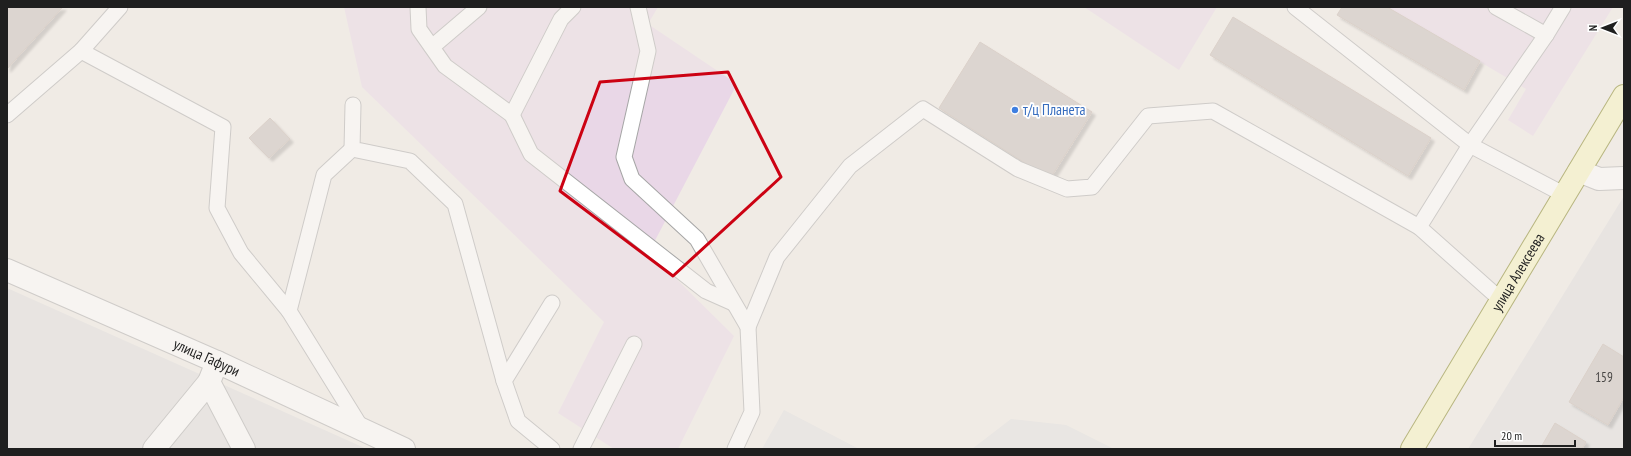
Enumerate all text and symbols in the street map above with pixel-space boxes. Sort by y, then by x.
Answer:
north arrow [1583,8,1623,48]
text: N [1586,25,1600,31]
place label: т/ц Планета [1023,100,1086,119]
marker: т/ц Планета [1010,105,1020,115]
street label: улица Алексеева [1487,230,1548,315]
street label: улица Гафури [171,334,243,380]
house number: 159 [1595,369,1613,386]
scale bar [1495,422,1575,448]
text: 20 m [1501,428,1522,443]

